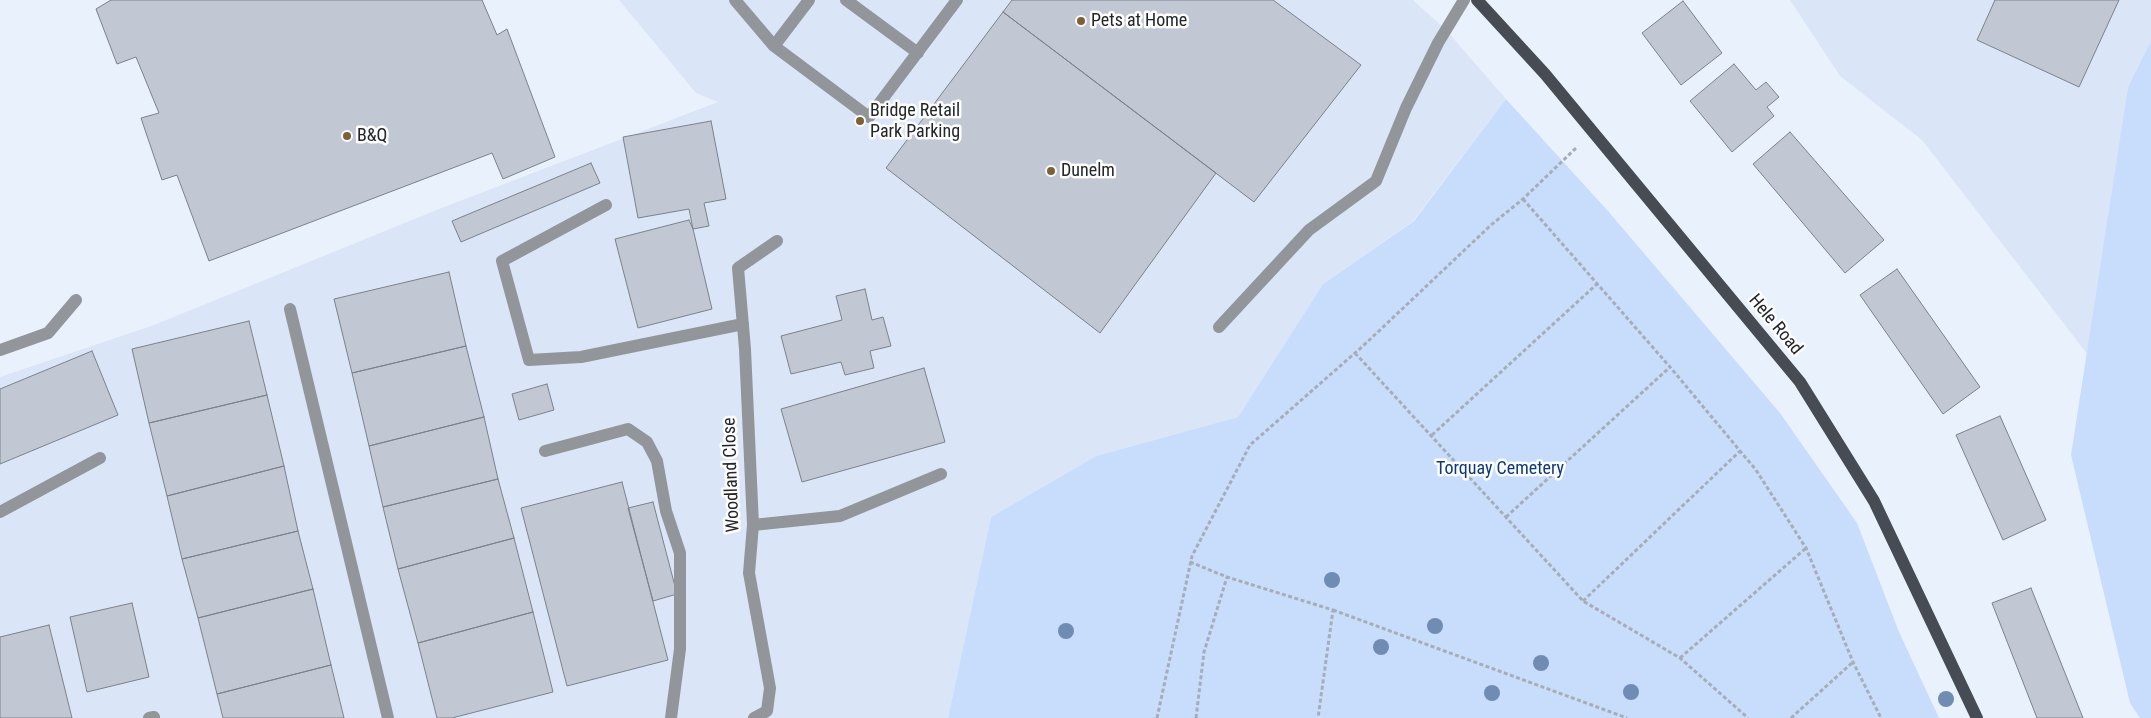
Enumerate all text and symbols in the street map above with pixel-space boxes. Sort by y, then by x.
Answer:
place label: Pets at Home [1091,10,1187,32]
marker: Pets at Home [1075,15,1087,27]
place label: Bridge Retail Park Parking [870,100,960,142]
marker: Bridge Retail Park Parking [854,115,866,127]
place label: B&Q [357,125,387,147]
marker: B&Q [341,130,353,142]
place label: Dunelm [1061,160,1115,182]
marker: Dunelm [1045,165,1057,177]
street label: Hele Road [1743,290,1807,360]
street label: Woodland Close [719,417,745,533]
park label: Torquay Cemetery [1436,458,1564,480]

